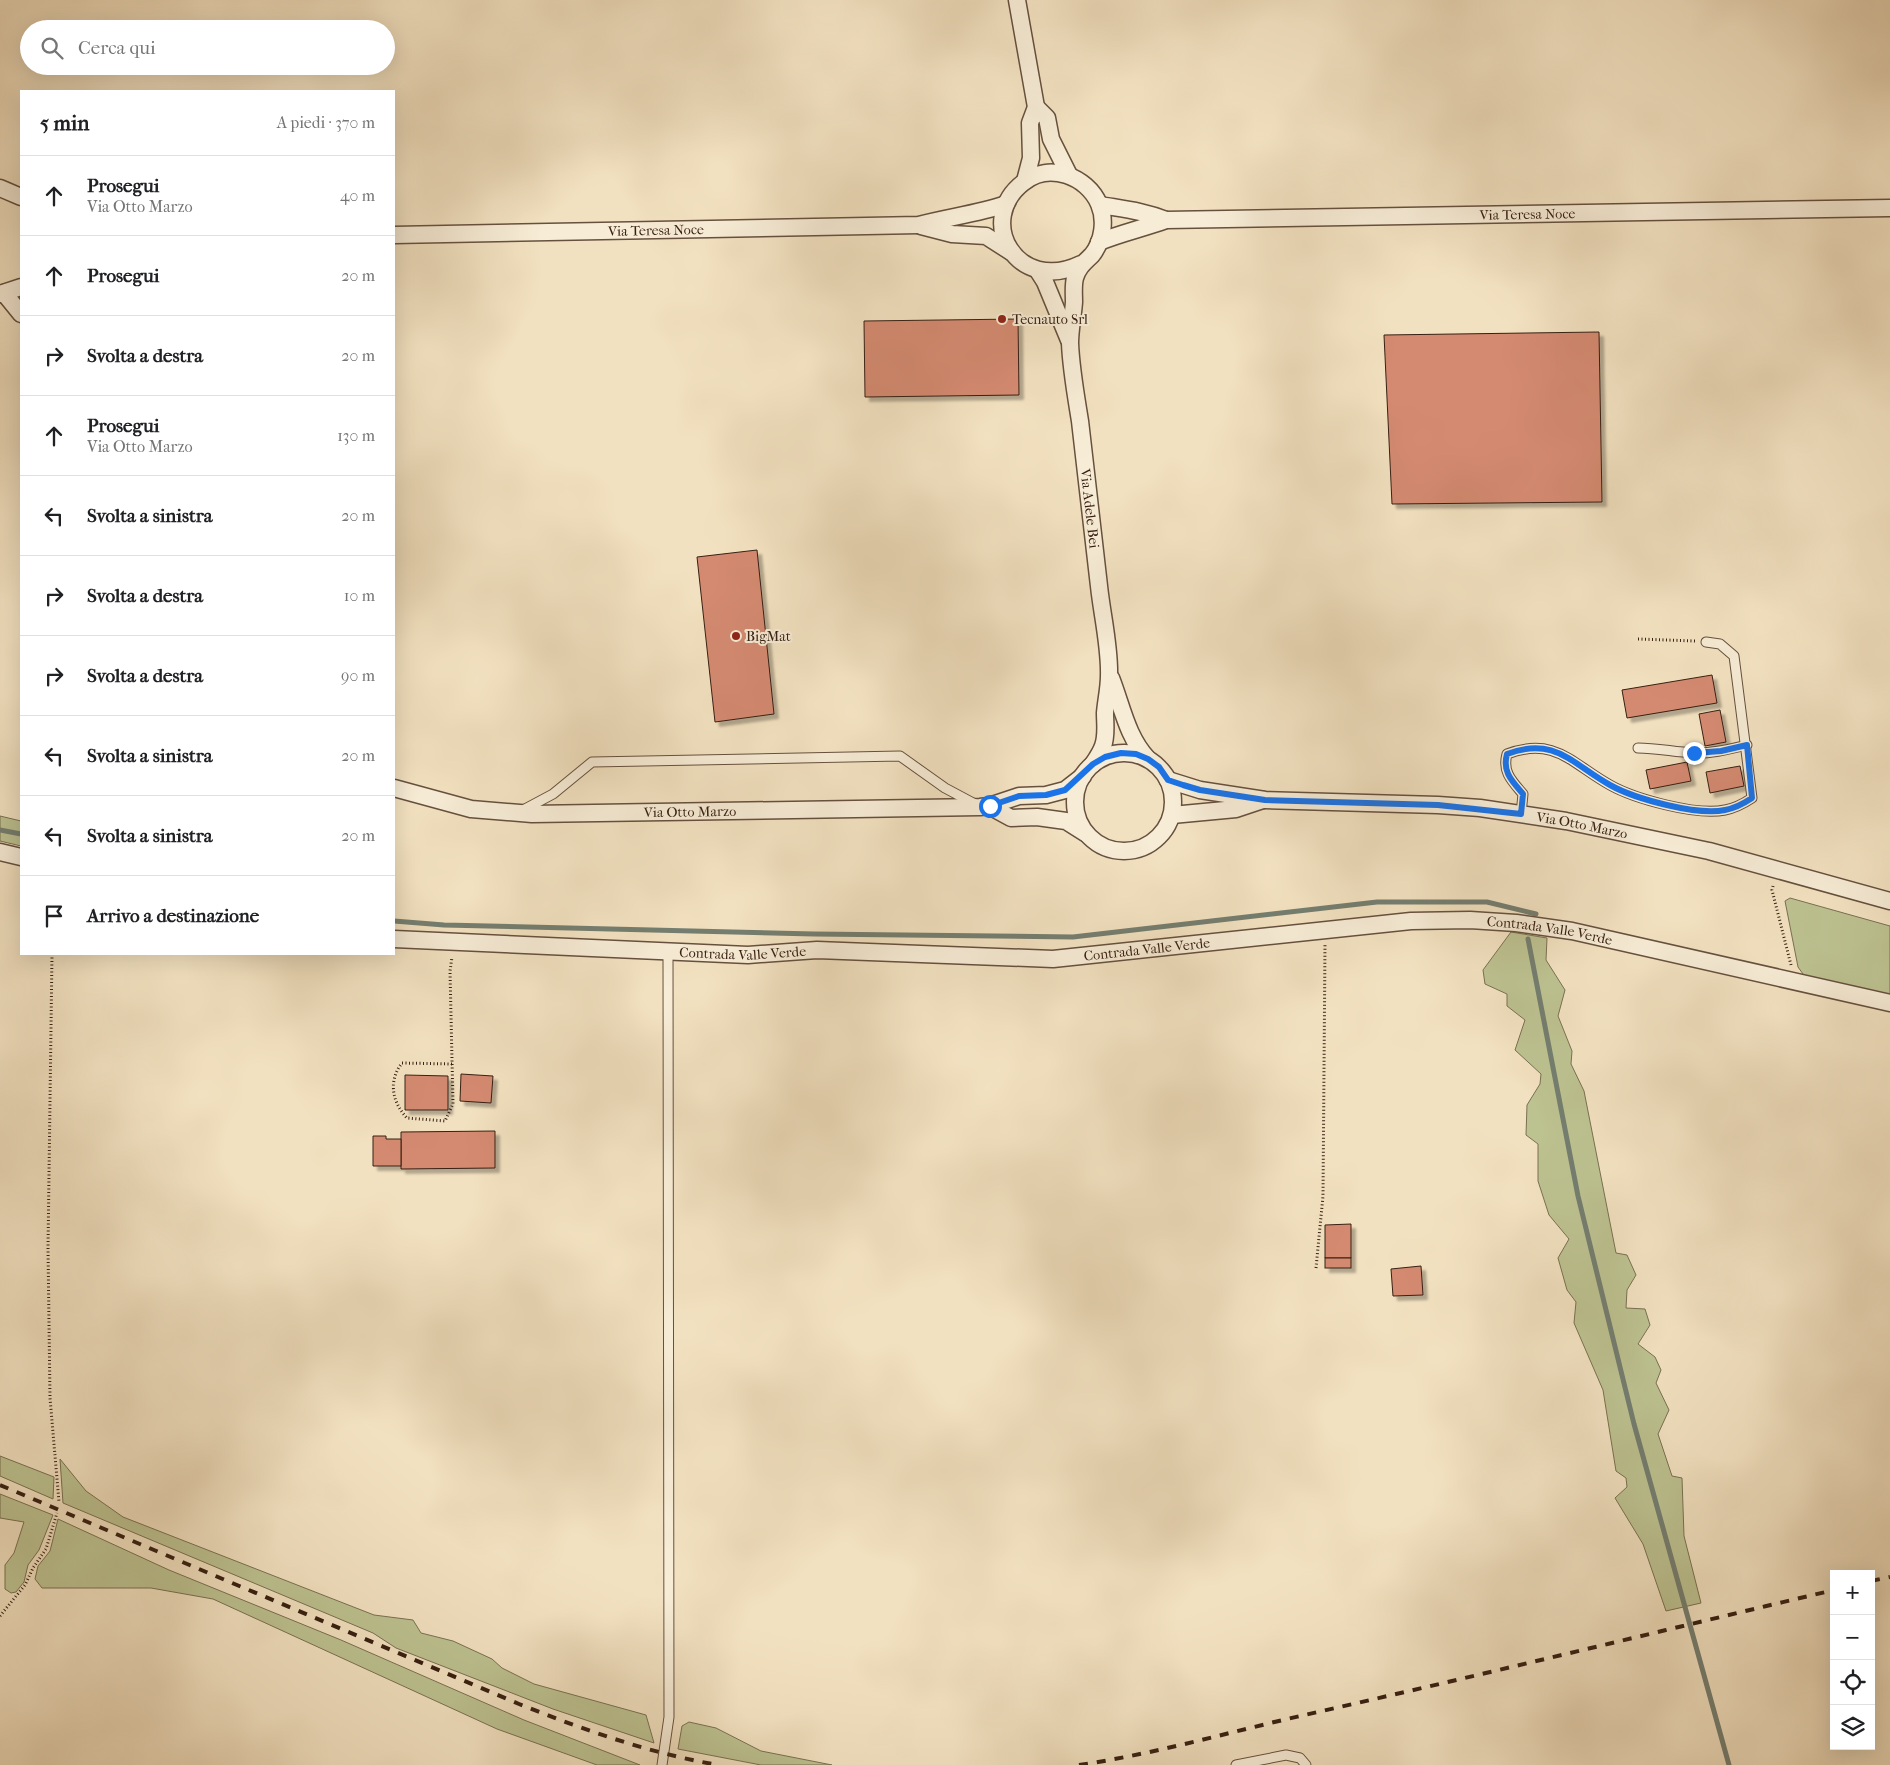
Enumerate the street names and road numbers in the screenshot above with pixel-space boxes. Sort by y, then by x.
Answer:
street label: Via Teresa Noce [1478,205,1576,223]
street label: Via Teresa Noce [607,221,704,239]
street label: Via Adele Bei [1077,467,1103,549]
street label: Via Otto Marzo [643,802,736,821]
street label: Via Otto Marzo [1534,808,1629,842]
street label: Contrada Valle Verde [1486,913,1614,948]
street label: Contrada Valle Verde [1083,934,1211,964]
street label: Contrada Valle Verde [679,942,807,964]

